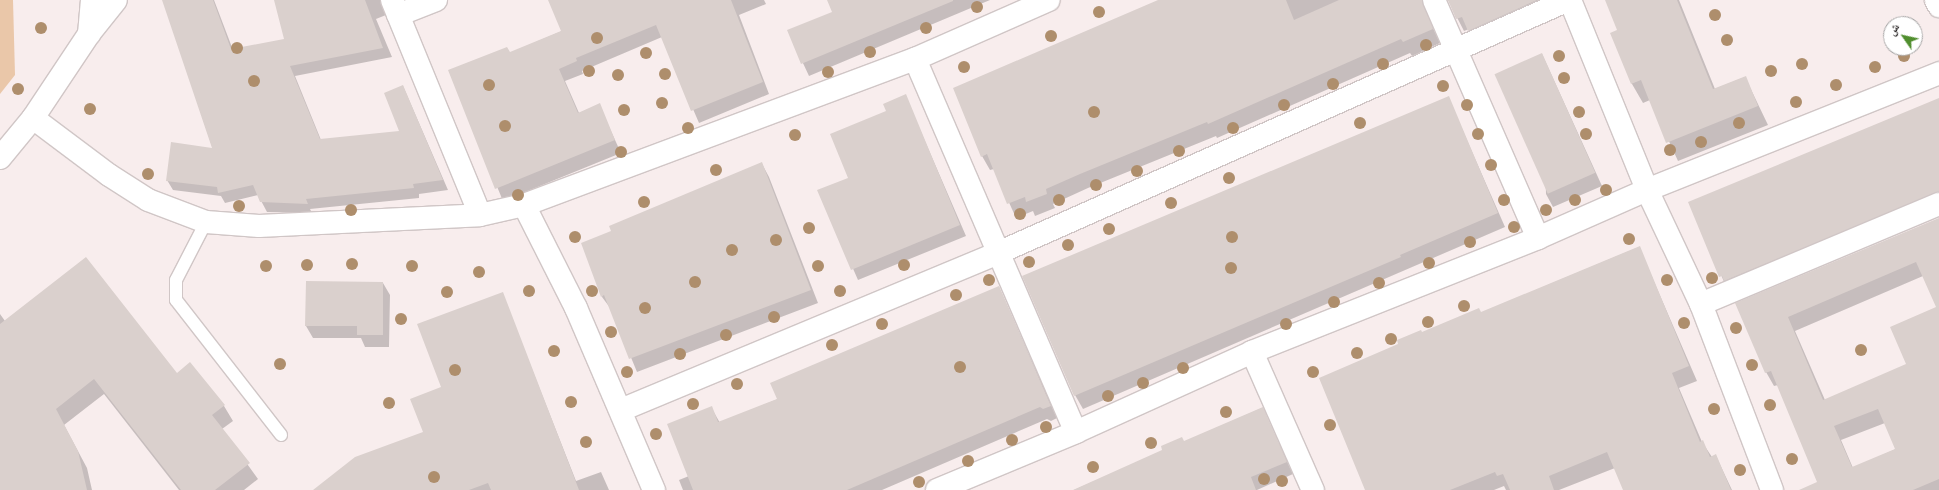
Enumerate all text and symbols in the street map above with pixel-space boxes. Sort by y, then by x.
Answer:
north arrow [1883,16,1923,56]
text: ش [1885,21,1902,38]

